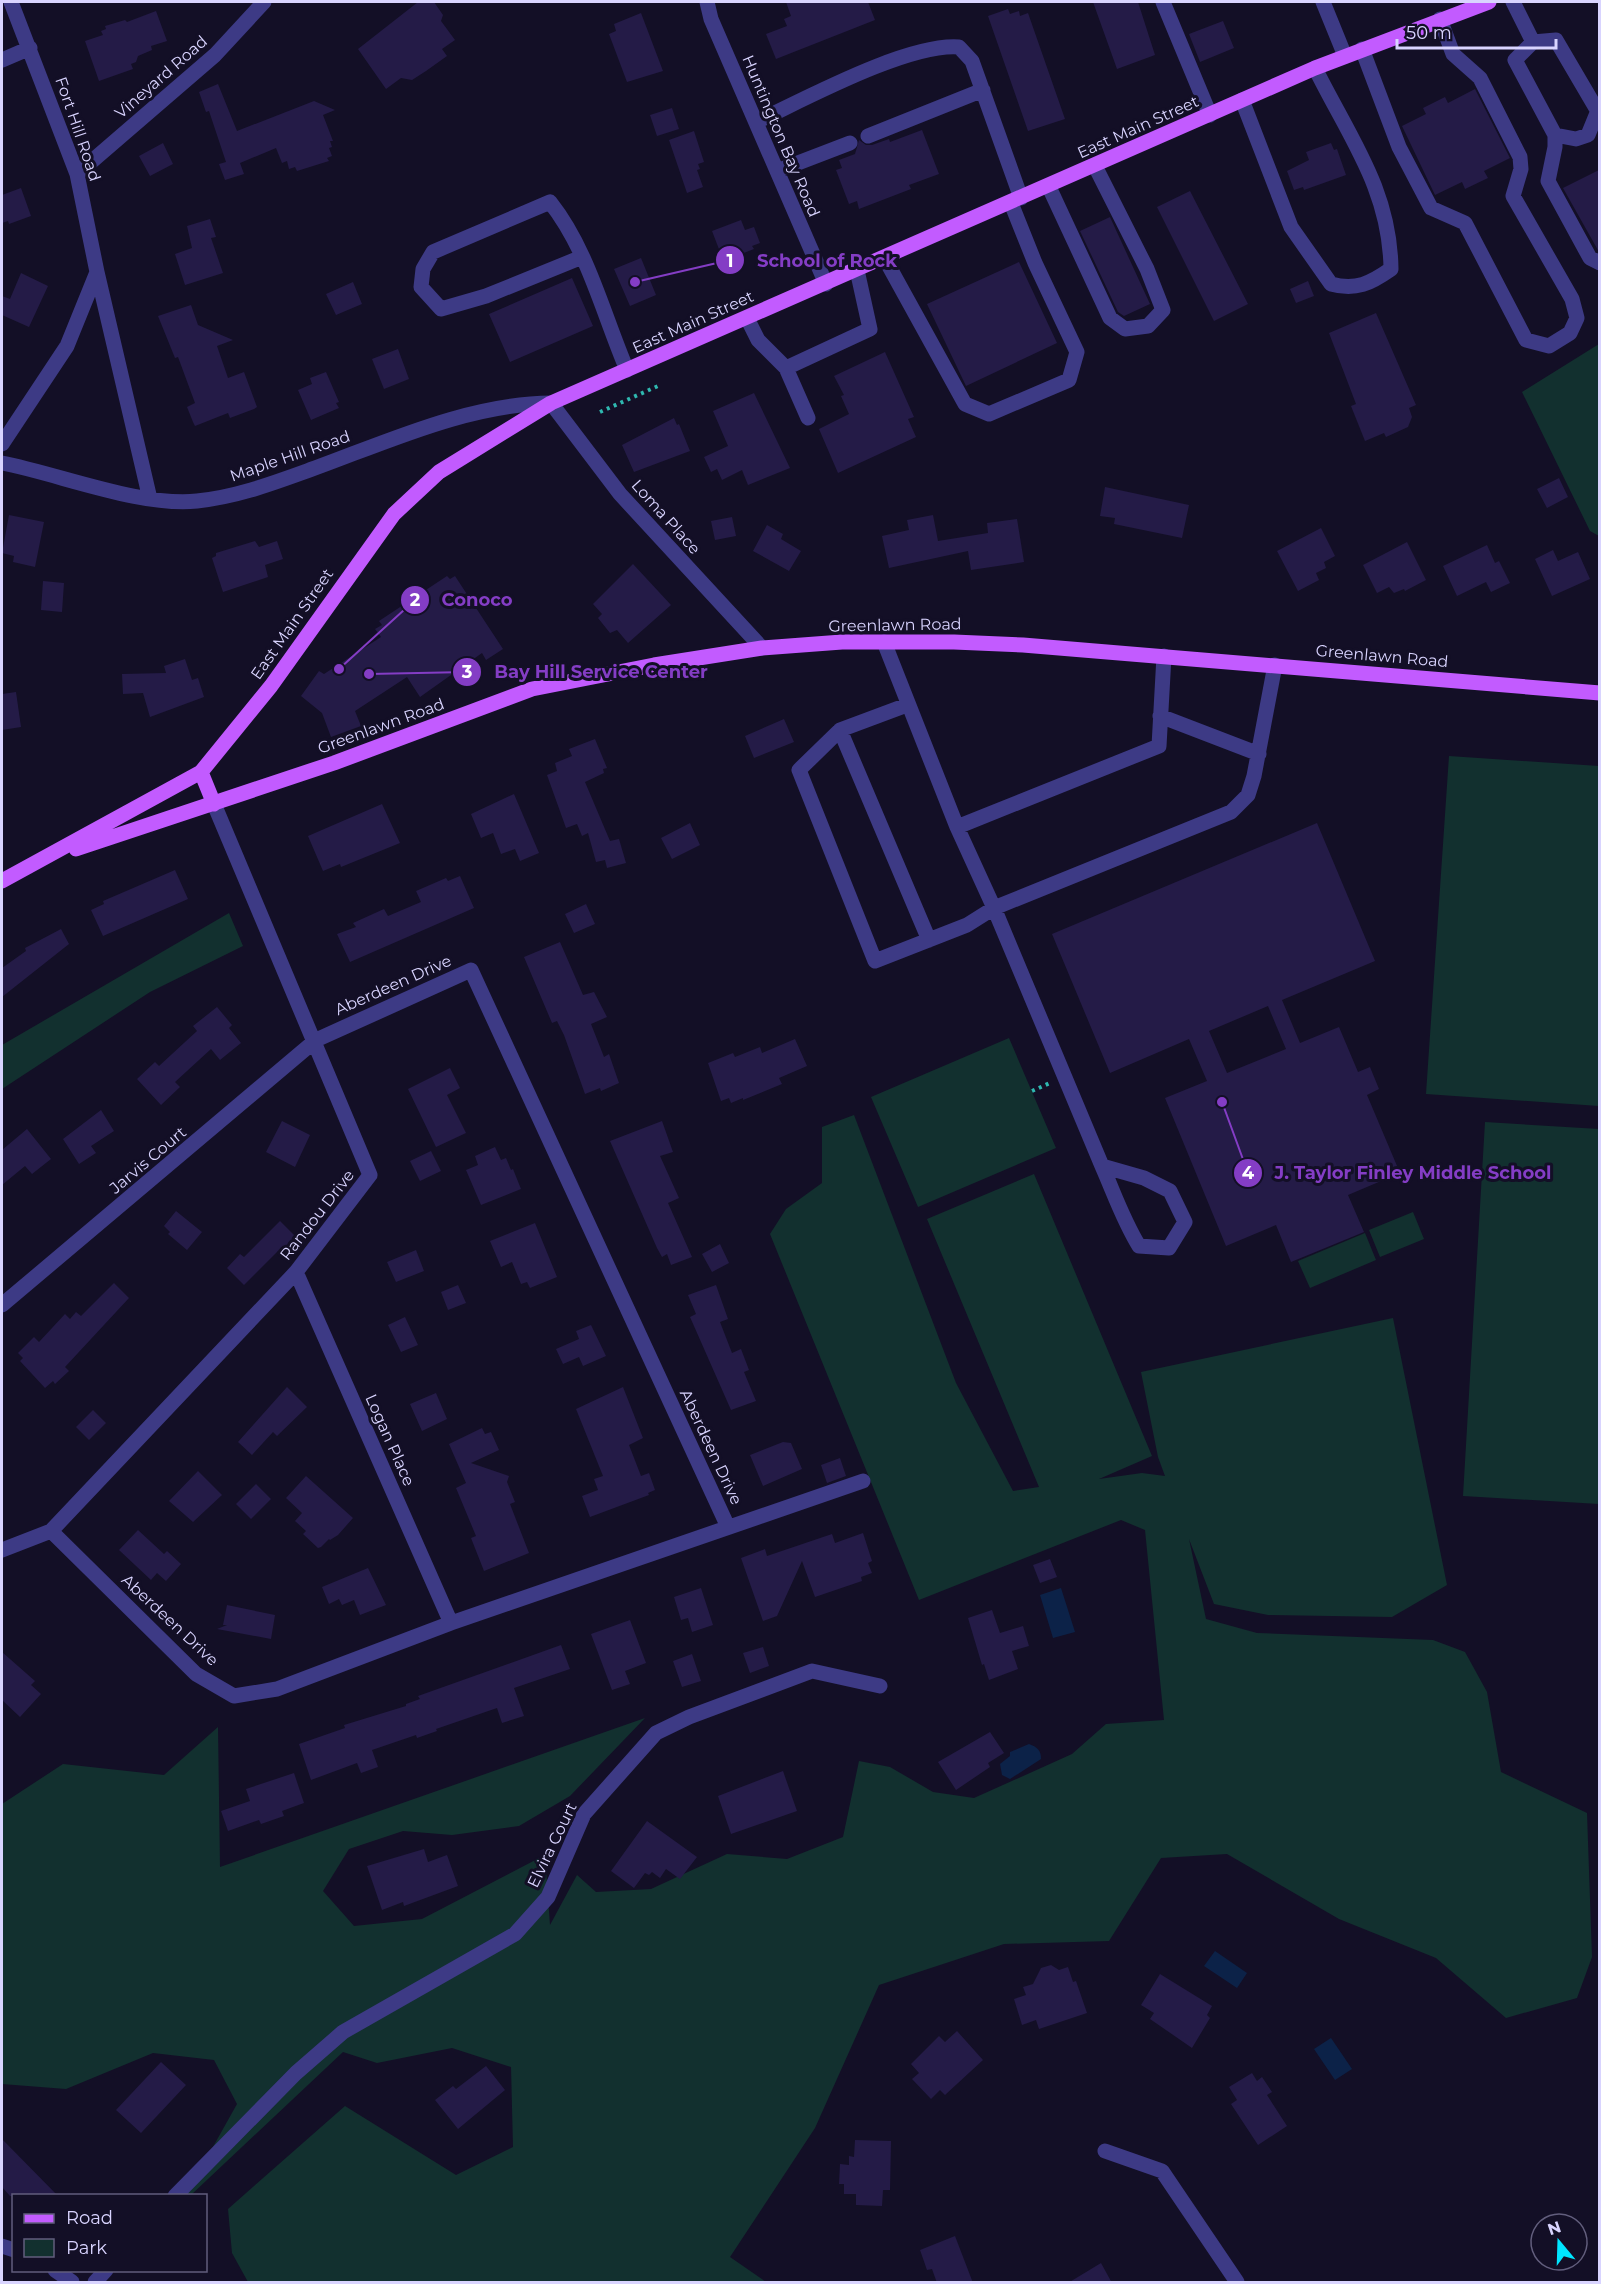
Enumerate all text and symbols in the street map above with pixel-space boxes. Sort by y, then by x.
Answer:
scale bar [1397,12,1556,50]
text: 50 m [1406,22,1452,44]
street label: Vineyard Road [111,32,211,122]
street label: Huntington Bay Road [738,52,824,220]
street label: Fort Hill Road [51,74,105,184]
street label: East Main Street [1074,91,1202,162]
callout: School of Rock [715,242,909,278]
text: 1 [726,250,734,272]
text: School of Rock [757,250,897,272]
street label: East Main Street [629,286,757,357]
street label: Maple Hill Road [227,427,353,485]
street label: Loma Place [628,476,704,558]
street label: East Main Street [247,565,338,683]
callout: Conoco [400,582,525,618]
text: 2 [410,589,421,611]
text: Conoco [441,589,513,611]
street label: Greenlawn Road [828,614,962,636]
street label: Greenlawn Road [1315,641,1449,671]
callout: Bay Hill Service Center [452,654,719,690]
text: 3 [461,661,473,683]
text: Bay Hill Service Center [494,661,708,683]
street label: Greenlawn Road [315,694,447,758]
street label: Aberdeen Drive [332,951,454,1019]
street label: Jarvis Court [105,1122,190,1198]
callout: J. Taylor Finley Middle School [1233,1155,1564,1191]
text: 4 [1242,1162,1255,1184]
text: J. Taylor Finley Middle School [1274,1162,1551,1184]
street label: Randou Drive [276,1166,358,1264]
street label: Aberdeen Drive [676,1386,746,1508]
street label: Logan Place [361,1391,419,1489]
street label: Aberdeen Drive [118,1570,222,1670]
street label: Elvira Court [523,1799,581,1891]
legend [12,2194,207,2272]
text: Road [66,2207,113,2229]
north arrow [1529,2212,1589,2272]
text: N [1545,2217,1563,2239]
text: Park [66,2237,107,2259]

